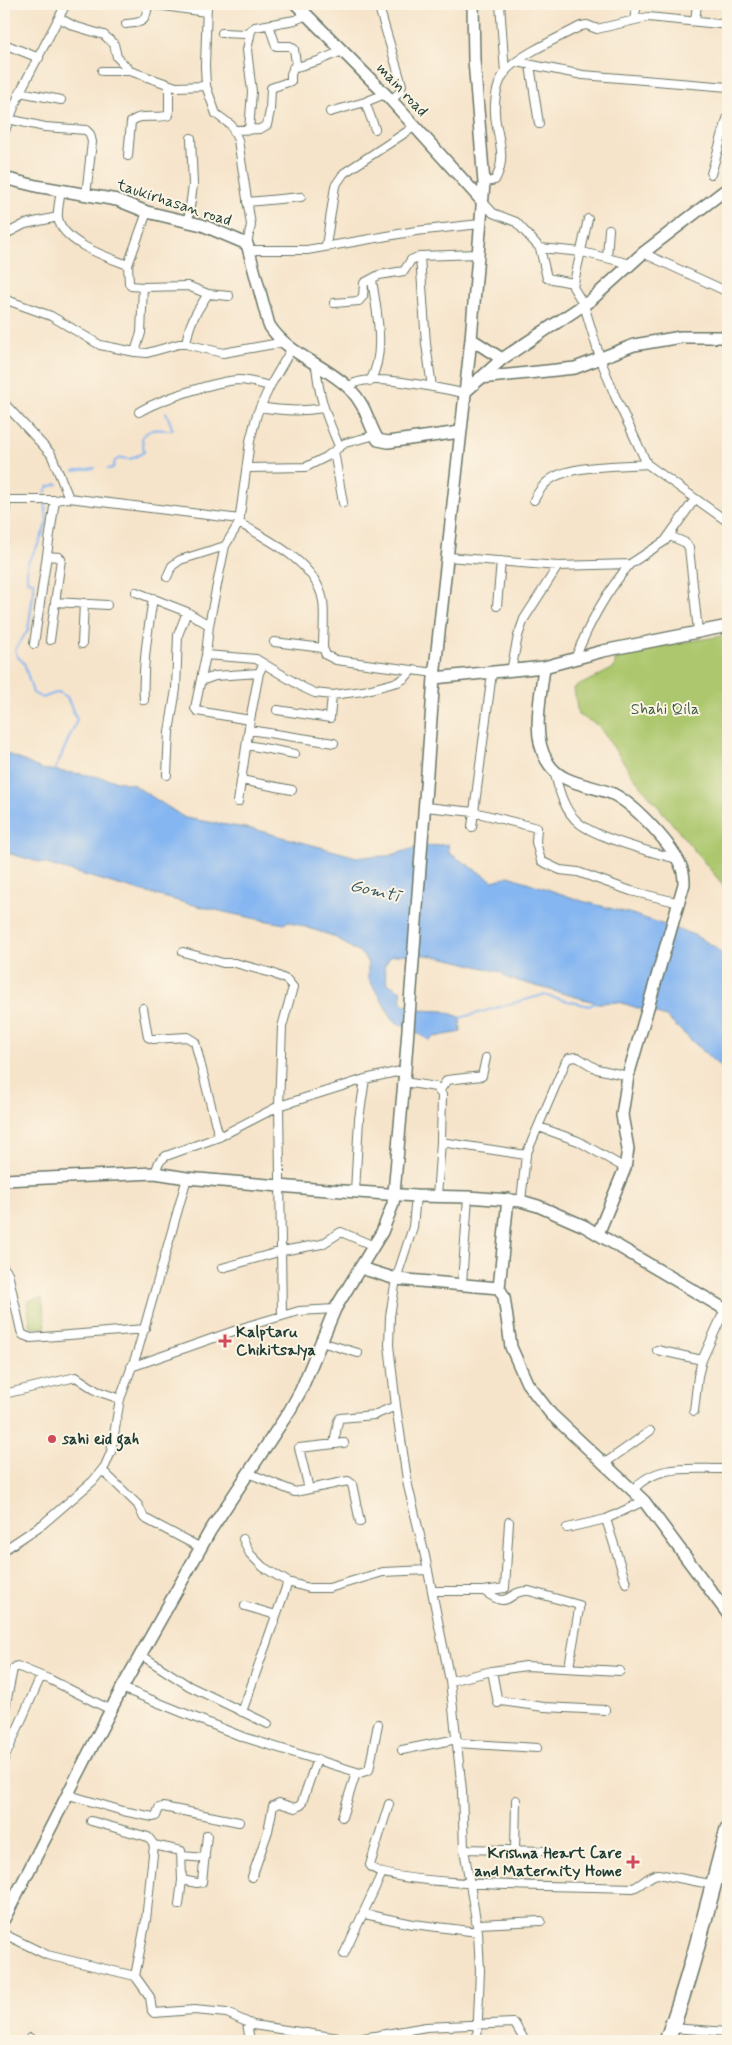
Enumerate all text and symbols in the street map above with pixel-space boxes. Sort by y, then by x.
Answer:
street label: main road [372,59,432,121]
street label: taukirhasan road [113,174,234,231]
park label: Shahi Qila [631,699,699,720]
water label: Gomtī [347,874,406,909]
place label: Kalptaru Chikitsalya [236,1322,316,1361]
marker: Kalptaru Chikitsalya [218,1334,232,1348]
place label: sahi eid gah [61,1429,139,1452]
marker: sahi eid gah [46,1433,58,1445]
place label: Krishna Heart Care and Maternity Home [475,1843,622,1882]
marker: Krishna Heart Care and Maternity Home [626,1855,640,1869]

